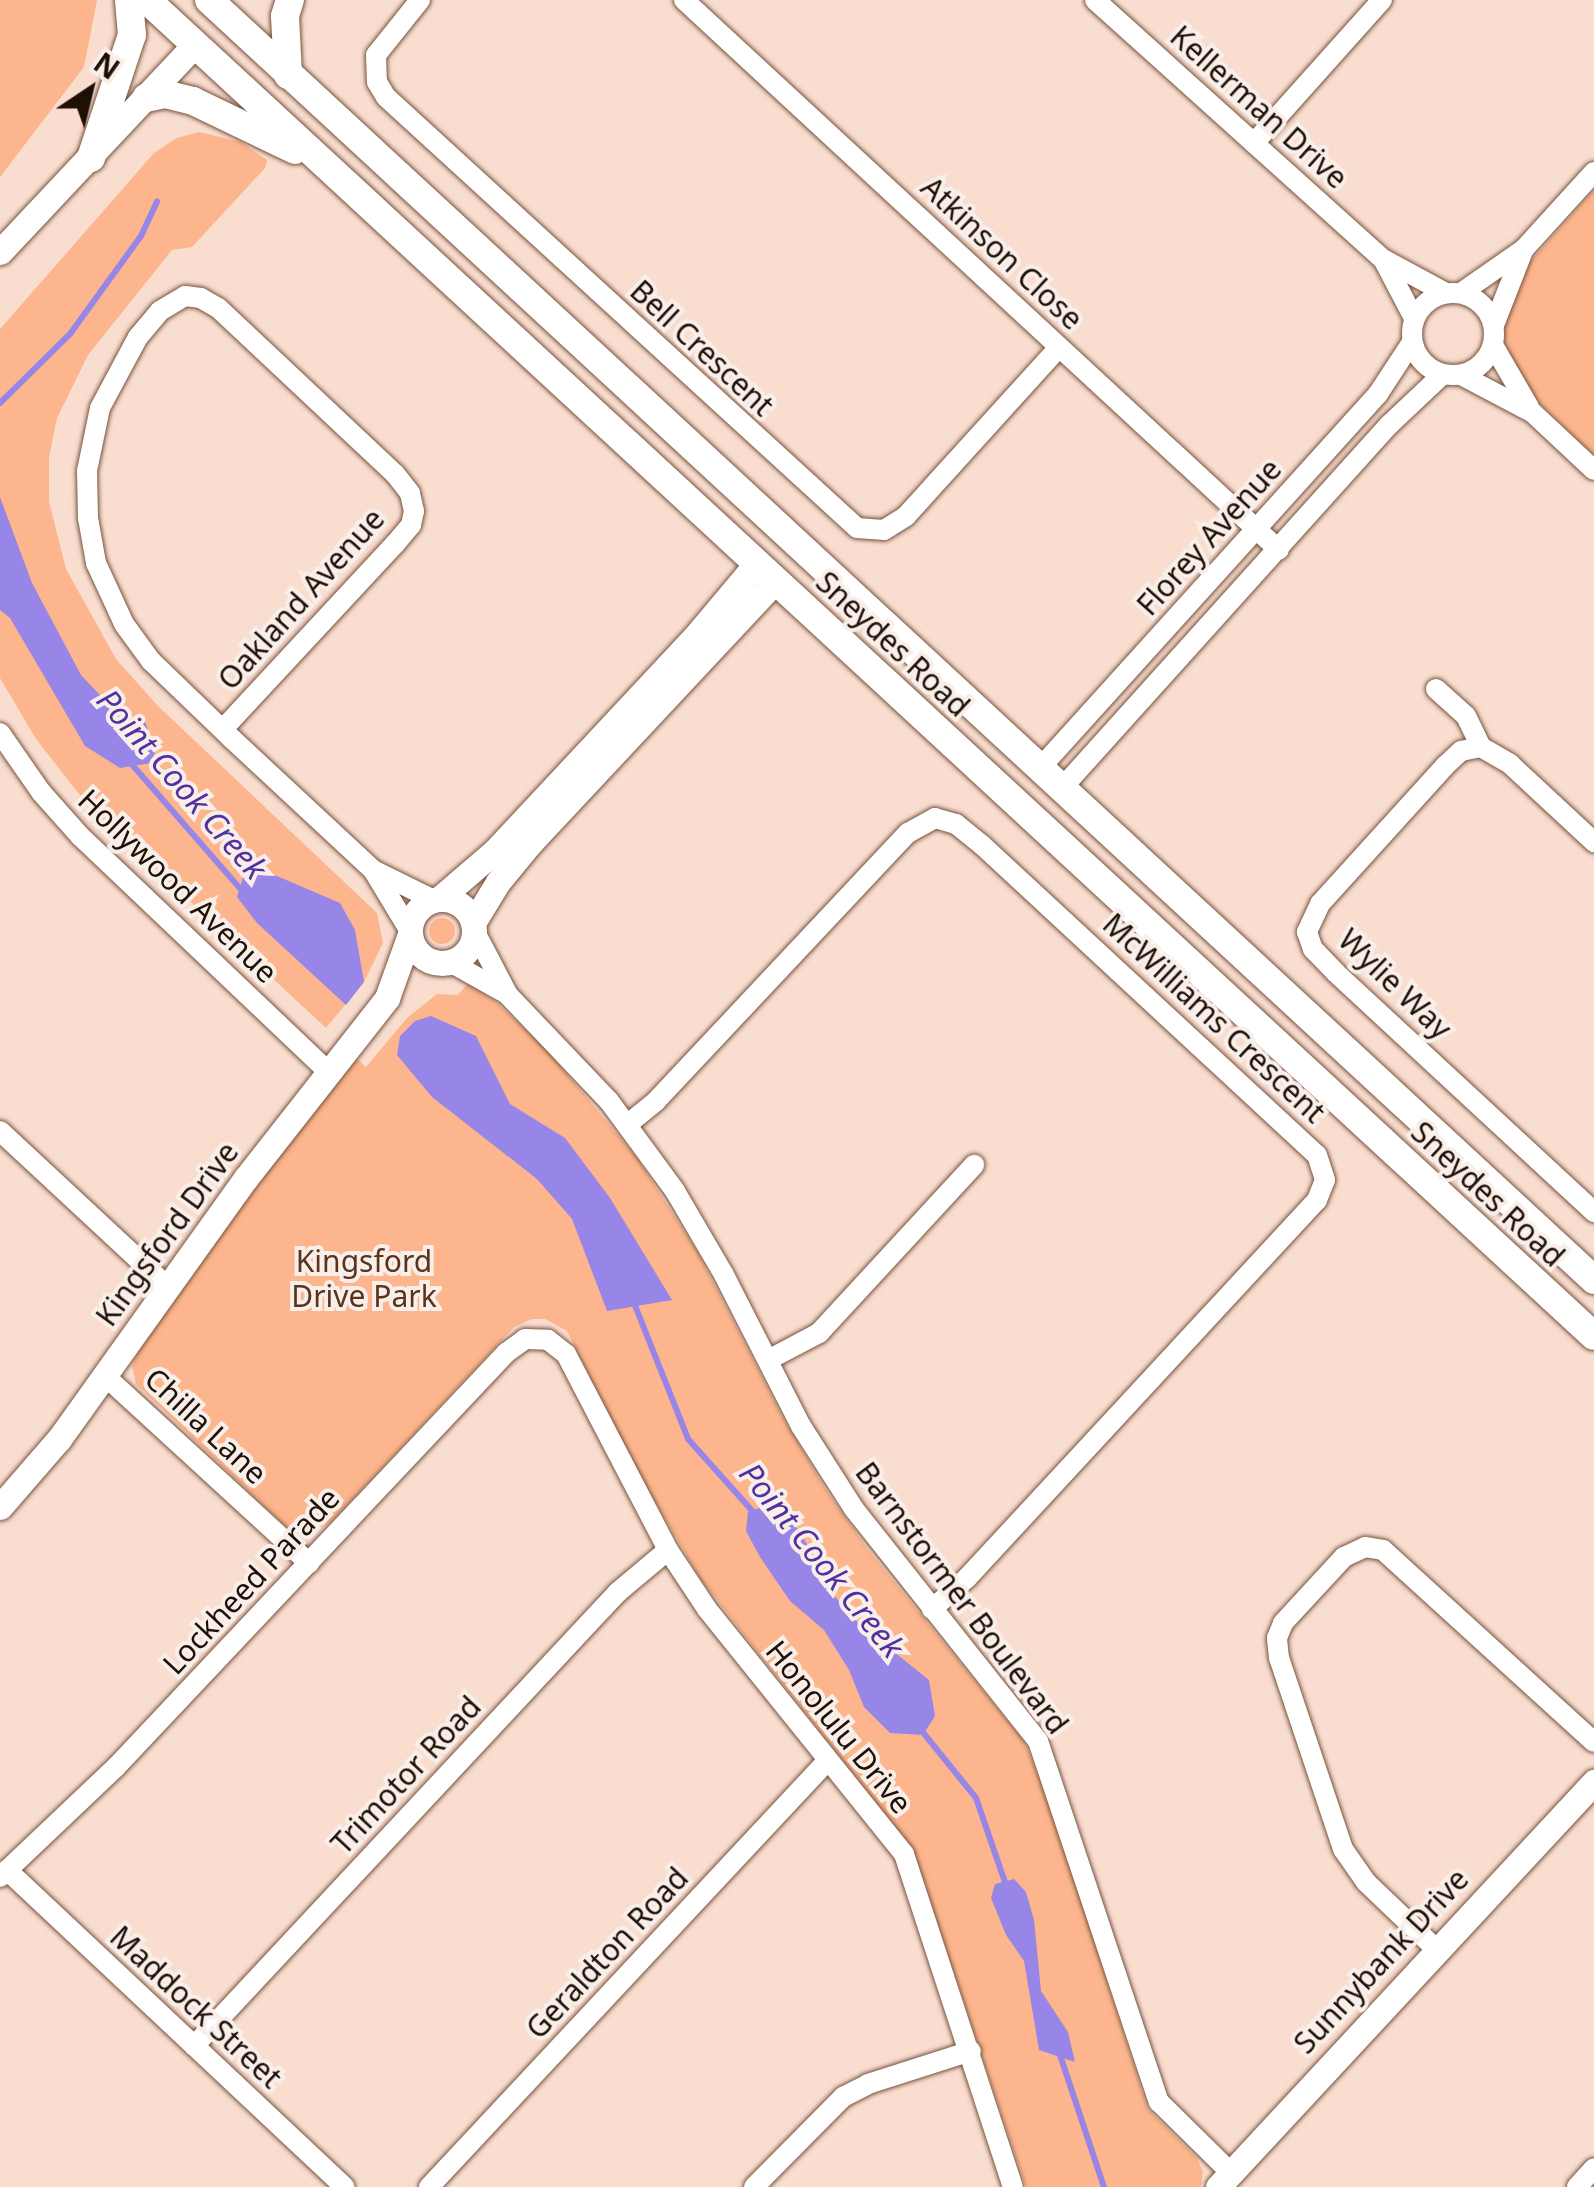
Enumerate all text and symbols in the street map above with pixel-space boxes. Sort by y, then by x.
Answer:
street label: Kellerman Drive [1163,18,1355,196]
north arrow [40,40,140,140]
text: N [87,43,127,88]
street label: Atkinson Close [914,169,1090,337]
street label: Bell Crescent [623,273,781,423]
street label: Florey Avenue [1129,451,1289,623]
street label: Oakland Avenue [210,501,392,697]
street label: Sneydes Road [809,564,977,724]
water label: Point Cook Creek [89,681,275,887]
street label: Hollywood Avenue [71,782,285,990]
street label: McWilliams Crescent [1096,906,1332,1130]
street label: Wylie Way [1331,921,1459,1047]
street label: Sneydes Road [1404,1114,1572,1274]
street label: Kingsford Drive [88,1135,246,1333]
park label: Kingsford Drive Park [291,1243,437,1314]
street label: Chilla Lane [138,1361,274,1491]
water label: Point Cook Creek [732,1455,912,1665]
street label: Barnstormer Boulevard [848,1455,1076,1741]
street label: Lockheed Parade [155,1480,347,1682]
street label: Honolulu Drive [758,1633,920,1821]
street label: Trimotor Road [324,1689,488,1861]
street label: Geraldton Road [518,1860,696,2046]
street label: Sunnybank Drive [1286,1861,1476,2061]
street label: Maddock Street [103,1918,289,2096]

